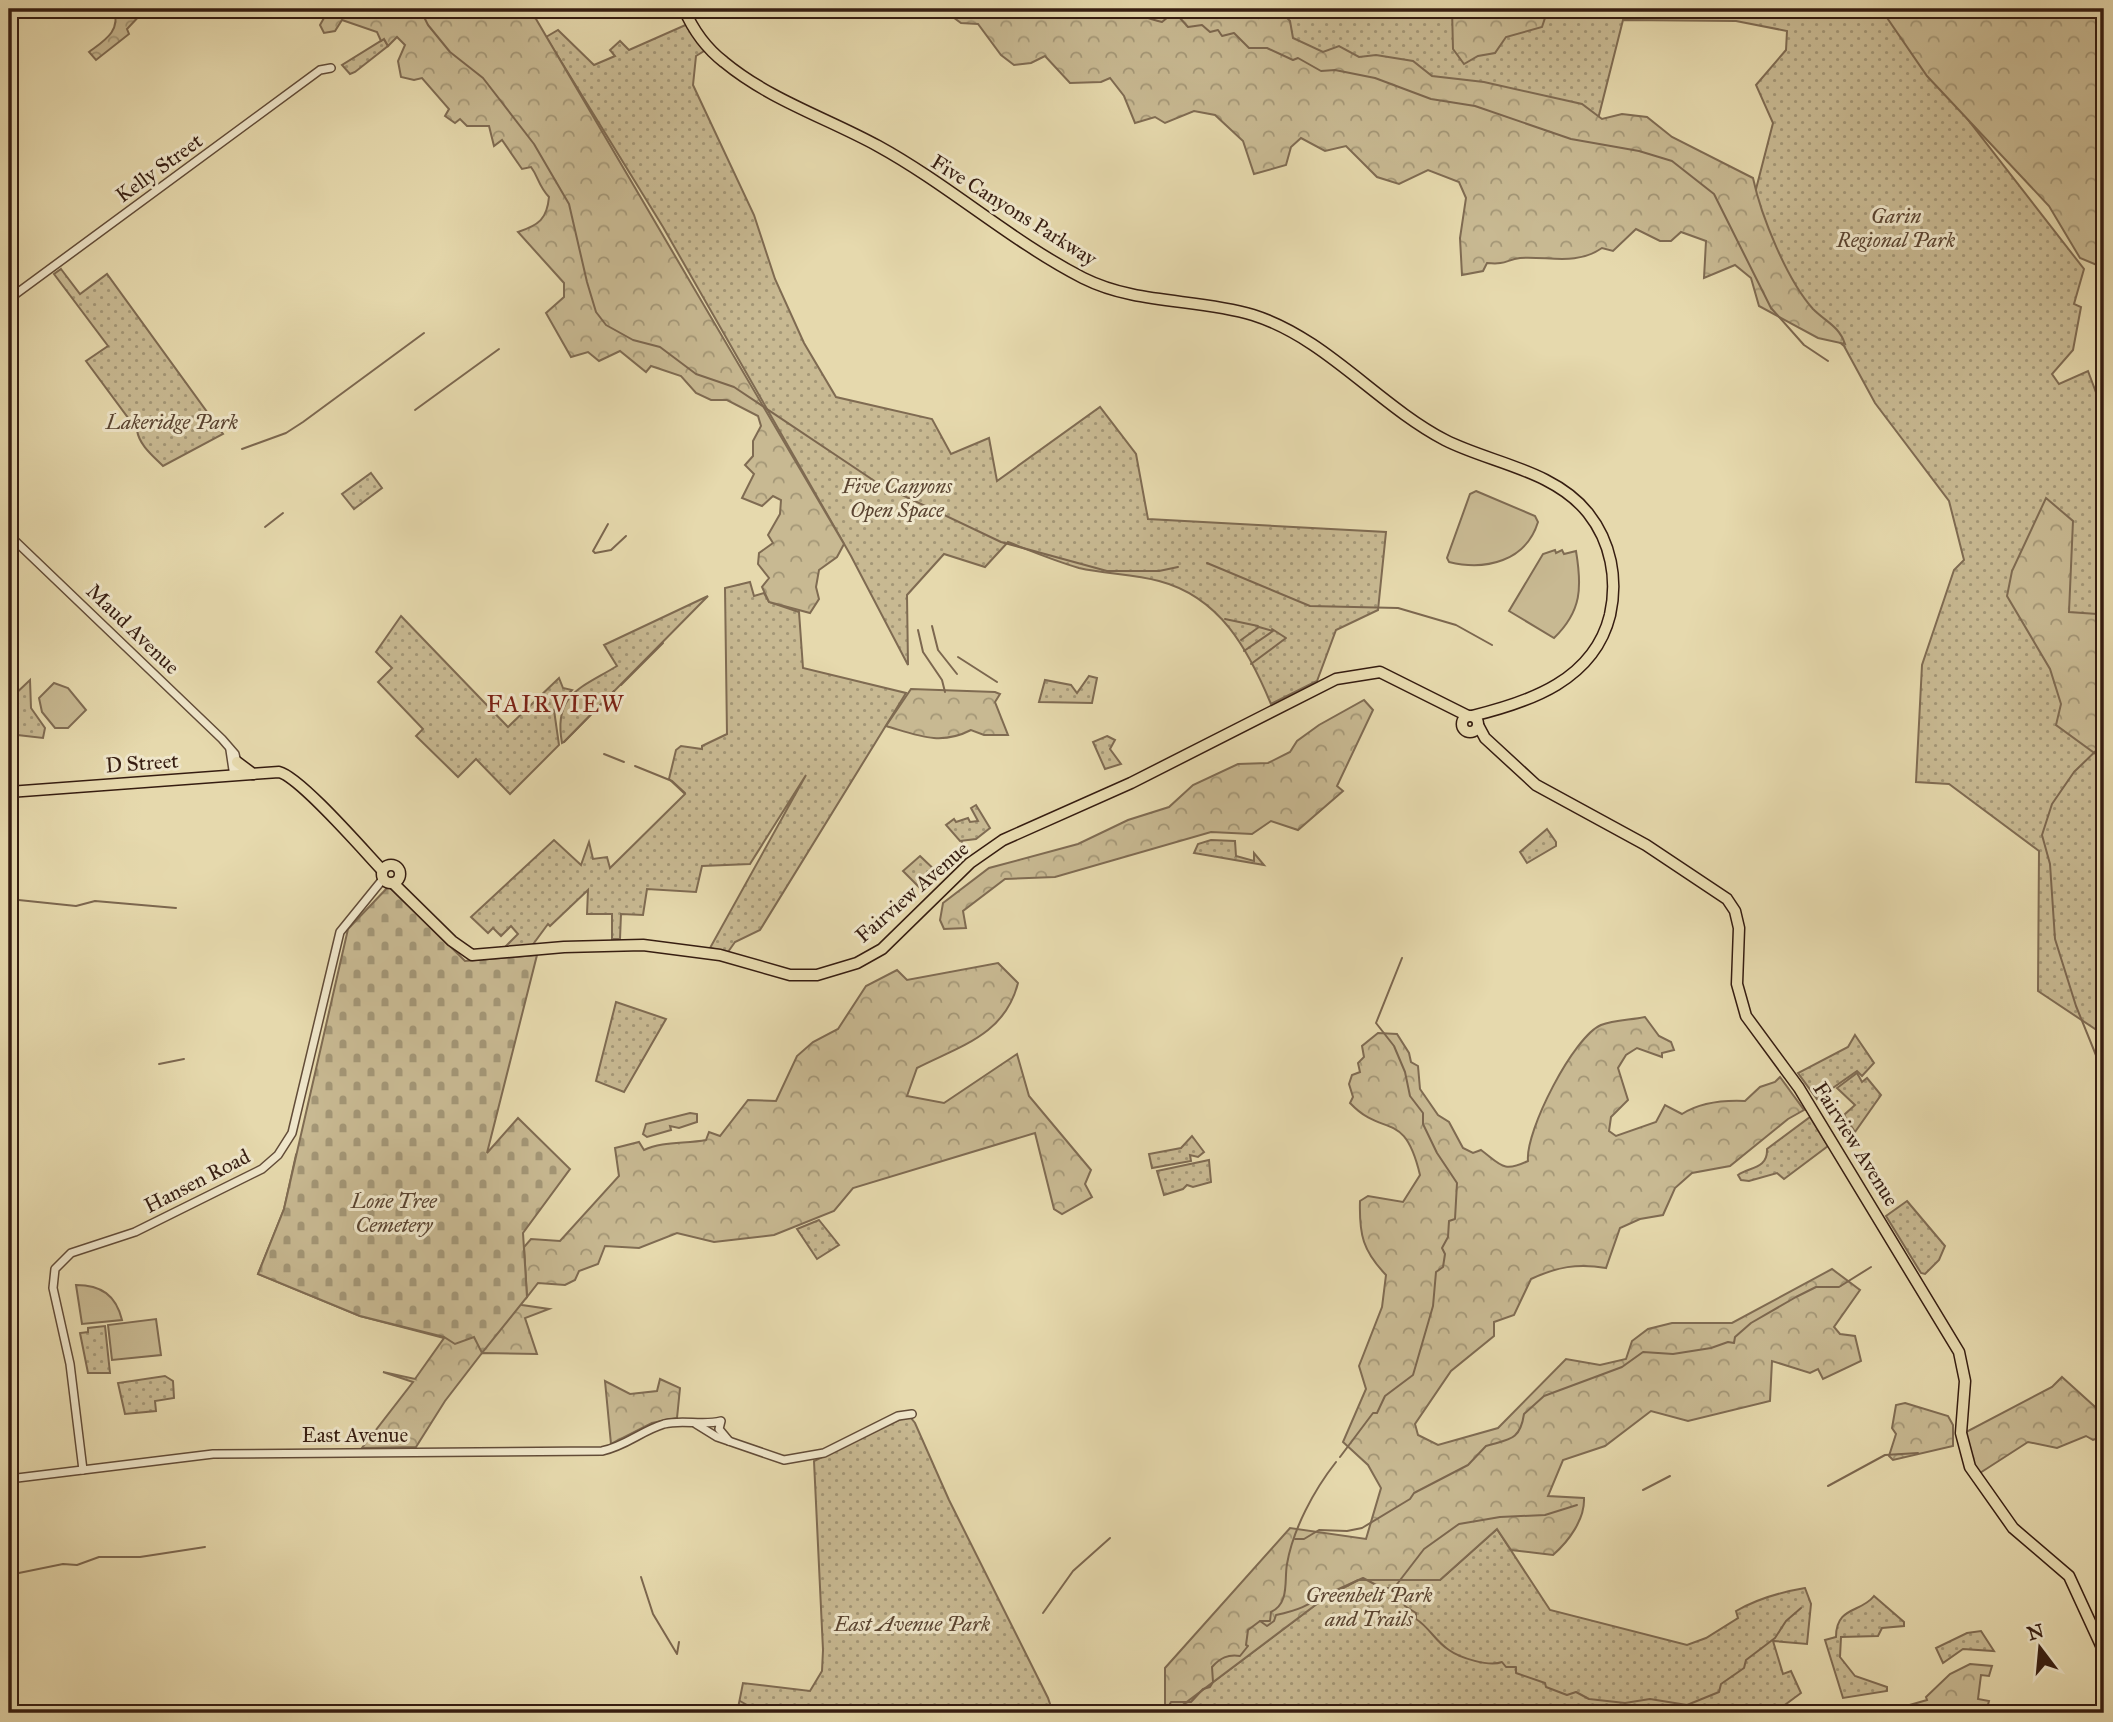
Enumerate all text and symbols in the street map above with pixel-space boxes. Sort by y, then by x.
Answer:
street label: Kelly Street [111,127,208,208]
street label: Five Canyons Parkway [926,148,1103,272]
park label: Garin Regional Park [1836,203,1956,253]
park label: Lakeridge Park [105,409,239,435]
park label: Five Canyons Open Space [841,473,953,523]
street label: Maud Avenue [81,578,185,680]
district label: FAIRVIEW [486,689,626,719]
street label: D Street [105,747,180,779]
street label: Fairview Avenue [850,835,974,948]
street label: Fairview Avenue [1807,1077,1905,1211]
street label: Hansen Road [140,1143,255,1219]
park label: Lone Tree Cemetery [350,1188,438,1238]
street label: East Avenue [302,1422,409,1448]
park label: Greenbelt Park and Trails [1306,1582,1433,1632]
park label: East Avenue Park [833,1611,991,1637]
north arrow [2004,1614,2074,1684]
text: N [2025,1619,2046,1645]

